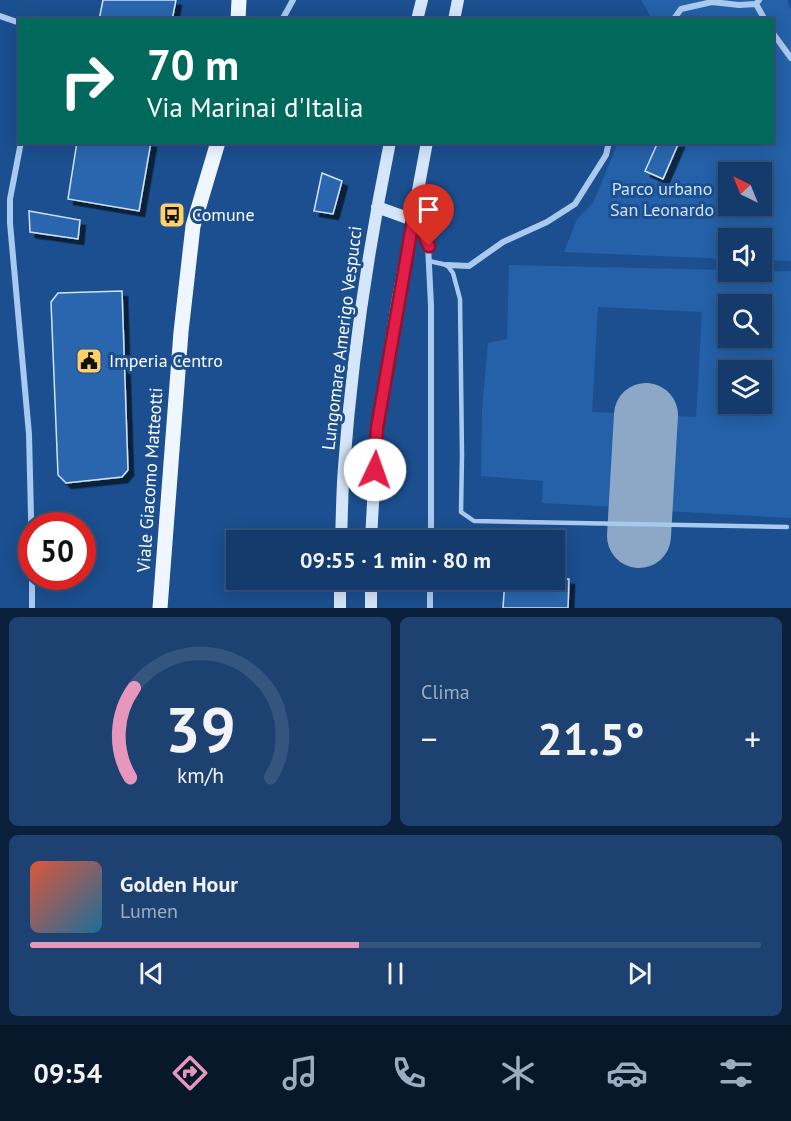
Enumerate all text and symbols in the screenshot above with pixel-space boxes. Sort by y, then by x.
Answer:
text: 70 m [147,37,239,92]
icon: right [48,42,126,120]
text: Via Marinai d'Italia [147,90,363,124]
north arrow [718,162,772,216]
map controls [718,162,772,414]
park label: Parco urbano San Leonardo [610,177,714,221]
pin [403,184,454,246]
icon: arrive [412,193,445,226]
bus stop icon: Comune [157,200,187,230]
place label: Comune [192,203,255,226]
street label: Lungomare Amerigo Vespucci [316,225,367,451]
button: sound [718,228,772,282]
button: search [718,294,772,348]
public building icon: Imperia Centro [74,346,104,376]
place label: Imperia Centro [109,349,223,372]
button: layers [718,360,772,414]
street label: Viale Giacomo Matteotti [132,387,167,574]
position arrow [343,438,407,502]
speed limit sign: 50 [18,512,96,590]
text: 09:55 · 1 min · 80 m [300,546,491,574]
text: Clima [421,679,470,705]
text: 39 [165,688,235,769]
text: 21.5° [537,709,645,767]
text: − [421,717,438,760]
text: + [744,717,761,760]
text: km/h [176,762,223,790]
text: Golden Hour [120,870,238,898]
text: Lumen [120,898,178,924]
icon: previous [135,957,168,990]
icon: pause [379,957,412,990]
icon: next [623,957,656,990]
icon: directions [169,1052,211,1094]
icon: music [279,1052,321,1094]
icon: phone [388,1052,430,1094]
icon: climate [497,1052,539,1094]
icon: car [606,1052,648,1094]
icon: filters [715,1052,757,1094]
text: 09:54 [34,1056,102,1090]

